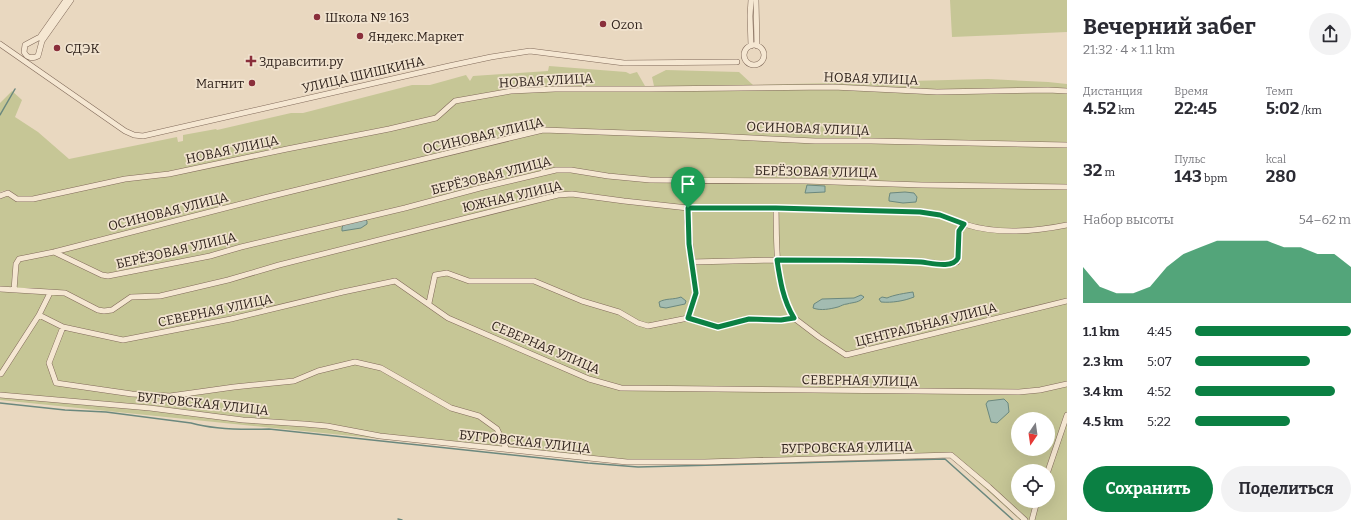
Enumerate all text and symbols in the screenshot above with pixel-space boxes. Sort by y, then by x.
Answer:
place label: Школа № 163 [325,10,409,25]
marker: Школа № 163 [312,12,322,22]
text: Вечерний забег [1083,13,1256,40]
button: share [1309,13,1351,55]
place label: Ozon [611,17,643,32]
marker: Ozon [598,19,608,29]
place label: Яндекс.Маркет [368,29,464,44]
marker: Яндекс.Маркет [355,31,365,41]
place label: СДЭК [65,41,100,56]
text: 21:32 · 4 × 1.1 km [1083,42,1175,57]
marker: СДЭК [52,43,62,53]
street label: УЛИЦА ШИШКИНА [301,53,426,96]
place label: Здравсити.ру [259,54,344,69]
marker: Здравсити.ру [246,56,256,66]
street label: НОВАЯ УЛИЦА [823,69,919,88]
street label: НОВАЯ УЛИЦА [498,70,594,90]
place label: Магнит [196,76,244,91]
marker: Магнит [247,78,257,88]
text: Дистанция [1083,85,1143,98]
text: Время [1174,85,1208,98]
text: Темп [1266,85,1293,98]
text: 4.52 [1083,98,1116,119]
text: 22:45 [1174,98,1217,119]
text: 5:02 [1266,98,1299,119]
text: km [1116,104,1135,117]
text: /km [1299,104,1322,117]
street label: ОСИНОВАЯ УЛИЦА [421,114,546,157]
street label: ОСИНОВАЯ УЛИЦА [746,119,871,138]
street label: НОВАЯ УЛИЦА [184,132,281,167]
street label: БЕРЁЗОВАЯ УЛИЦА [430,153,553,198]
text: Пульс [1174,153,1206,166]
text: kcal [1266,153,1286,166]
text: 32 [1083,160,1102,181]
street label: БЕРЁЗОВАЯ УЛИЦА [754,163,878,180]
text: m [1102,166,1115,179]
text: 143 [1174,166,1202,187]
text: 280 [1266,166,1296,187]
pin [671,167,705,208]
text: bpm [1202,172,1227,185]
icon: arrive [677,173,699,195]
street label: ЮЖНАЯ УЛИЦА [461,178,564,215]
street label: ОСИНОВАЯ УЛИЦА [106,189,231,234]
text: Набор высоты [1083,212,1174,227]
text: 54–62 m [1299,212,1351,227]
street label: БЕРЁЗОВАЯ УЛИЦА [115,229,238,272]
street label: СЕВЕРНАЯ УЛИЦА [156,291,275,330]
street label: ЦЕНТРАЛЬНАЯ УЛИЦА [854,299,999,349]
street label: СЕВЕРНАЯ УЛИЦА [489,318,603,377]
text: 1.1 km [1083,324,1119,339]
text: 4:45 [1147,324,1172,339]
text: 2.3 km [1083,354,1123,369]
text: 5:07 [1147,354,1172,369]
street label: СЕВЕРНАЯ УЛИЦА [802,372,919,389]
text: 3.4 km [1083,384,1123,399]
text: 4:52 [1147,384,1171,399]
street label: БУГРОВСКАЯ УЛИЦА [136,389,270,418]
north arrow [1011,412,1055,456]
map controls [1011,412,1055,508]
text: 4.5 km [1083,414,1123,429]
text: 5:22 [1147,414,1171,429]
street label: БУГРОВСКАЯ УЛИЦА [458,427,592,456]
street label: БУГРОВСКАЯ УЛИЦА [781,439,914,456]
button: locate [1011,464,1055,508]
button: Сохранить [1083,466,1213,512]
button: Поделиться [1221,466,1351,512]

